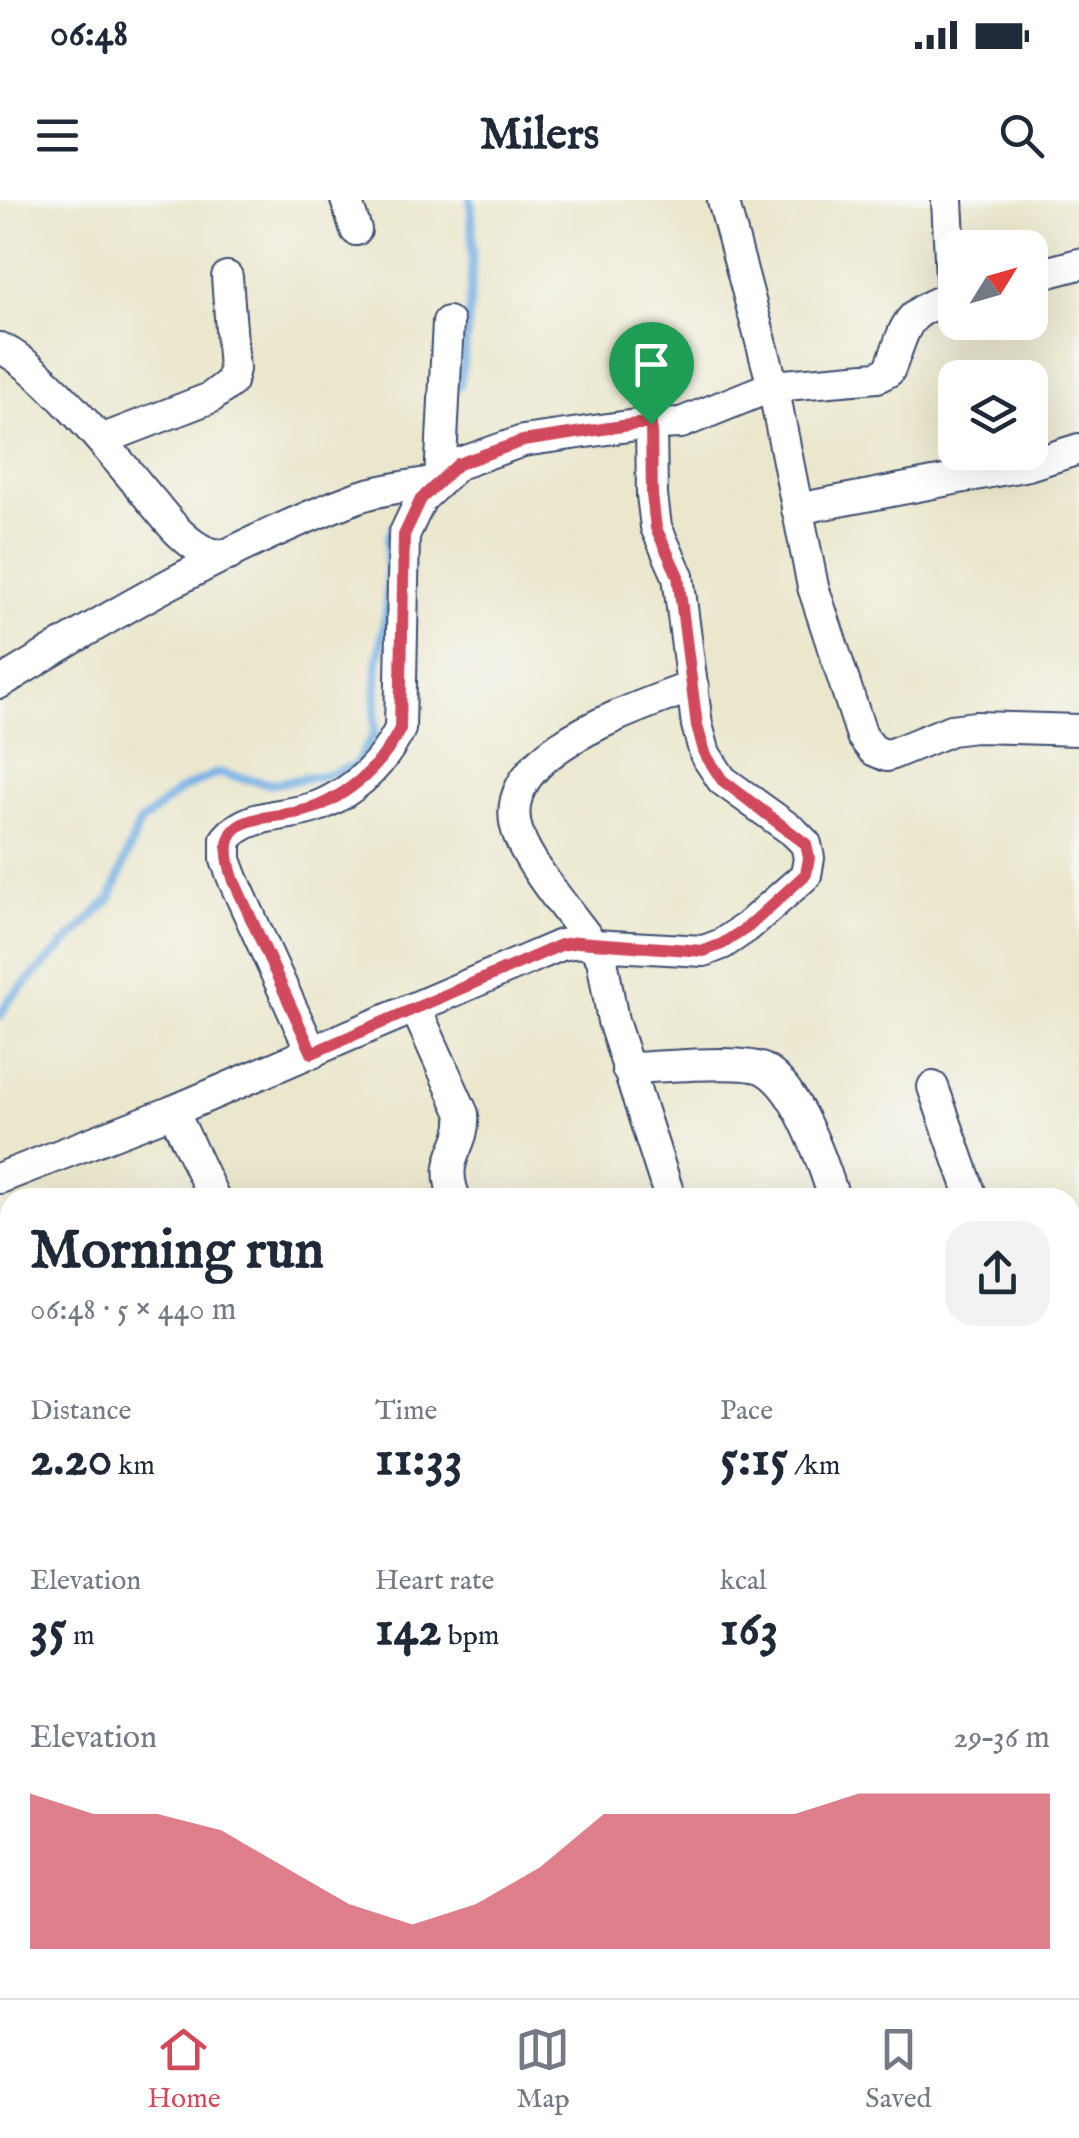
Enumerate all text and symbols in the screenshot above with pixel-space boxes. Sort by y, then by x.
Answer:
text: 06:48 [50,11,128,59]
text: Milers [480,107,599,164]
icon: menu [30,108,85,163]
icon: search [994,108,1049,163]
north arrow [938,230,1048,340]
map controls [938,230,1048,470]
pin [609,322,694,425]
icon: arrive [624,337,679,392]
button: layers [938,360,1048,470]
text: Morning run [30,1217,324,1287]
button: share [945,1221,1050,1326]
text: 06:48 · 5 × 440 m [30,1290,237,1331]
text: Distance [30,1394,131,1429]
text: Time [375,1394,437,1429]
text: Pace [720,1394,773,1429]
text: 2.20 [30,1429,112,1492]
text: 11:33 [375,1429,463,1492]
text: 5:15 [720,1429,788,1492]
text: km [112,1449,155,1484]
text: /km [788,1449,840,1484]
text: Elevation [30,1564,141,1599]
text: Heart rate [375,1564,494,1599]
text: kcal [720,1564,767,1599]
text: 35 [30,1599,67,1662]
text: 142 [375,1599,442,1662]
text: 163 [720,1599,778,1662]
text: m [67,1619,95,1654]
text: bpm [442,1619,499,1654]
text: Elevation [30,1718,157,1759]
text: 29–36 m [953,1718,1050,1759]
tab: Home [147,2022,221,2117]
tab: Map [515,2022,570,2117]
tab: Saved [865,2022,932,2117]

